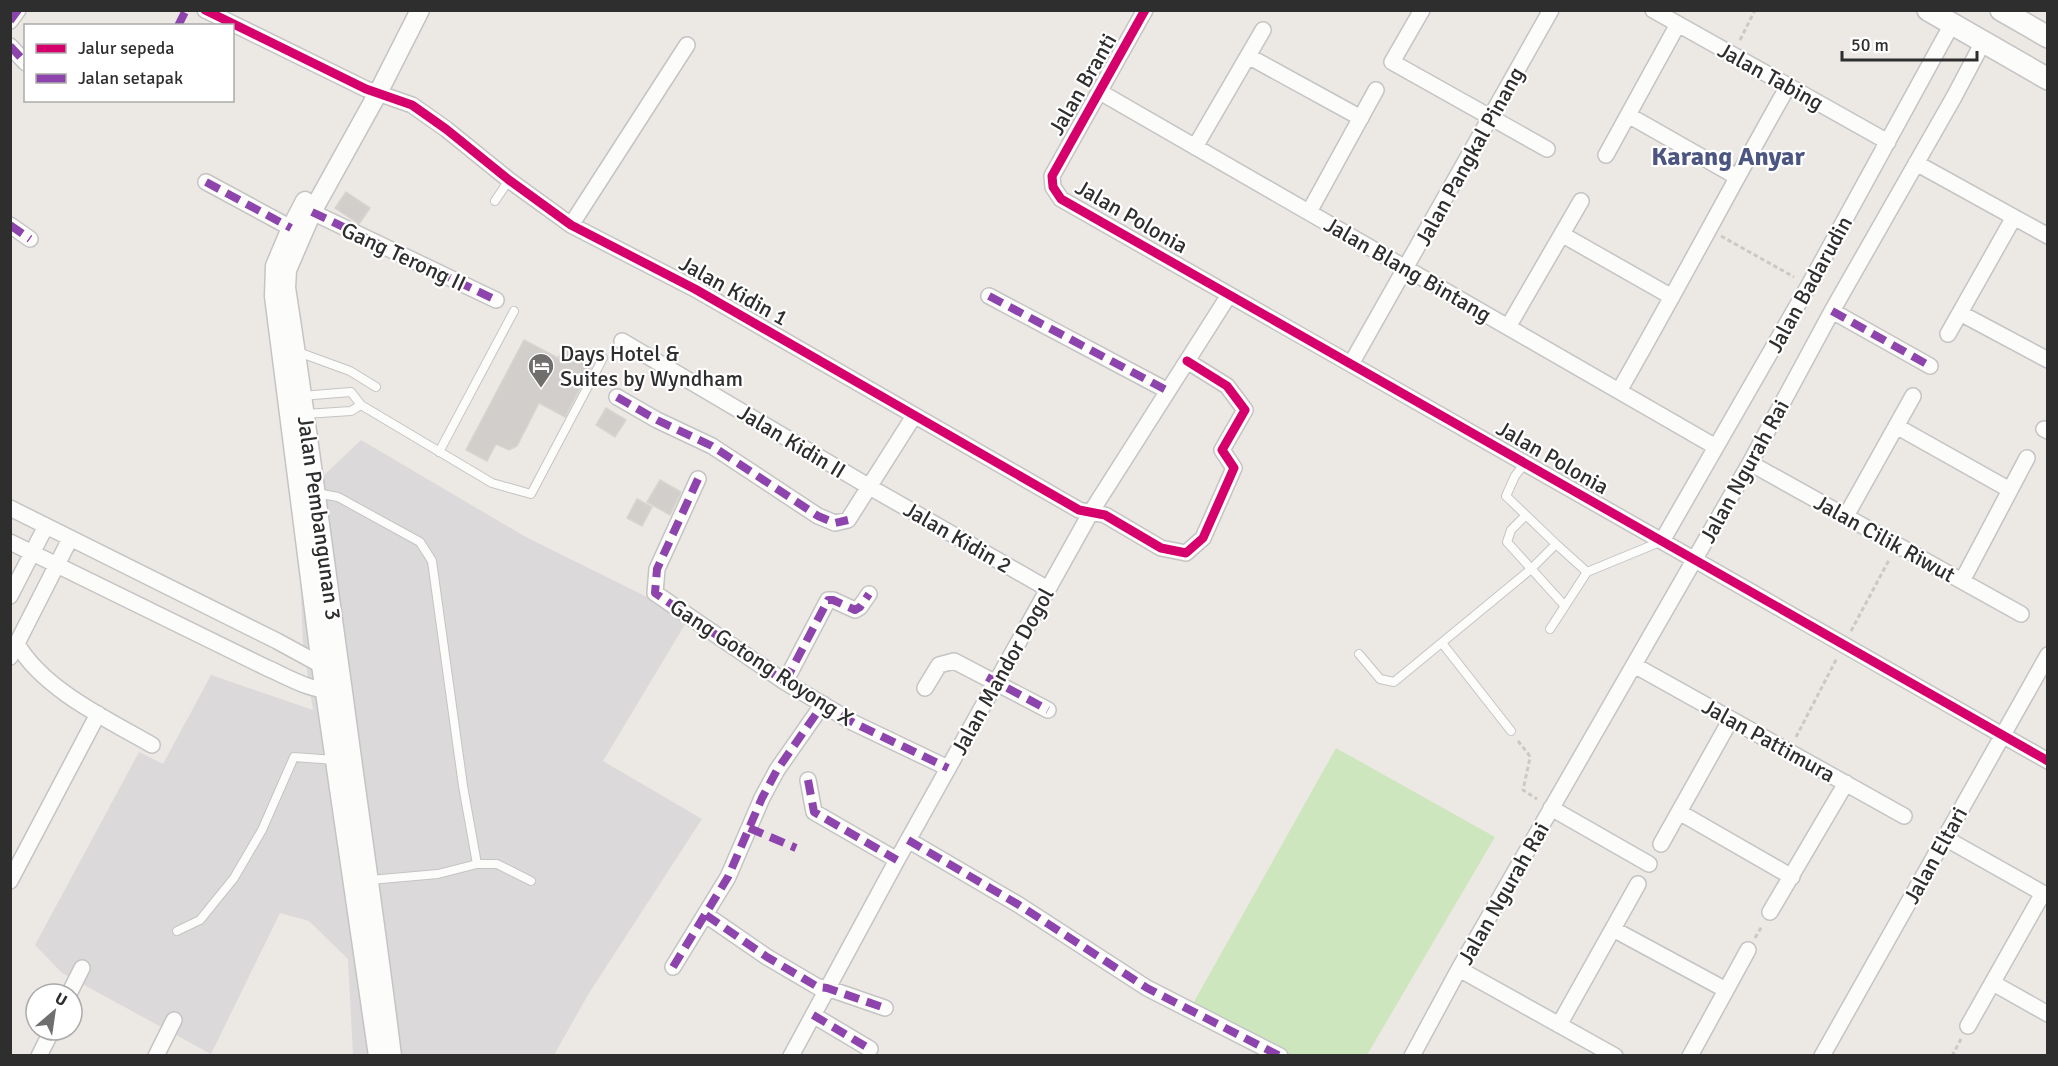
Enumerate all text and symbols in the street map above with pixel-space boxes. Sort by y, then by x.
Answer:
legend [24,24,234,102]
scale bar [1842,24,1977,62]
street label: Jalan Branti [1043,29,1122,140]
text: 50 m [1851,34,1889,56]
street label: Jalan Tabing [1713,36,1828,116]
text: Jalur sepeda [78,37,174,59]
street label: Jalan Pangkal Pinang [1409,62,1530,250]
text: Jalan setapak [78,67,183,89]
district label: Karang Anyar [1651,141,1805,173]
street label: Jalan Polonia [1071,173,1193,259]
street label: Jalan Blang Bintang [1320,211,1496,328]
street label: Jalan Badarudin [1761,211,1858,357]
street label: Gang Terong II [337,216,470,297]
street label: Jalan Kidin 1 [675,249,793,331]
place label: Days Hotel & Suites by Wyndham [560,340,743,392]
hotel icon: Days Hotel & Suites by Wyndham [526,351,556,389]
street label: Jalan Ngurah Rai [1694,395,1795,548]
street label: Jalan Kidin II [733,399,851,484]
street label: Jalan Pembangunan 3 [292,414,347,622]
street label: Jalan Polonia [1492,414,1614,500]
street label: Jalan Cilik Riwut [1810,489,1960,588]
street label: Jalan Kidin 2 [899,496,1017,579]
street label: Jalan Mandor Dogol [945,583,1060,760]
street label: Gang Gotong Royong X [665,593,859,732]
street label: Jalan Pattimura [1697,693,1840,788]
street label: Jalan Eltari [1898,802,1973,908]
street label: Jalan Ngurah Rai [1452,817,1555,969]
north arrow [24,982,84,1042]
text: U [51,988,70,1011]

